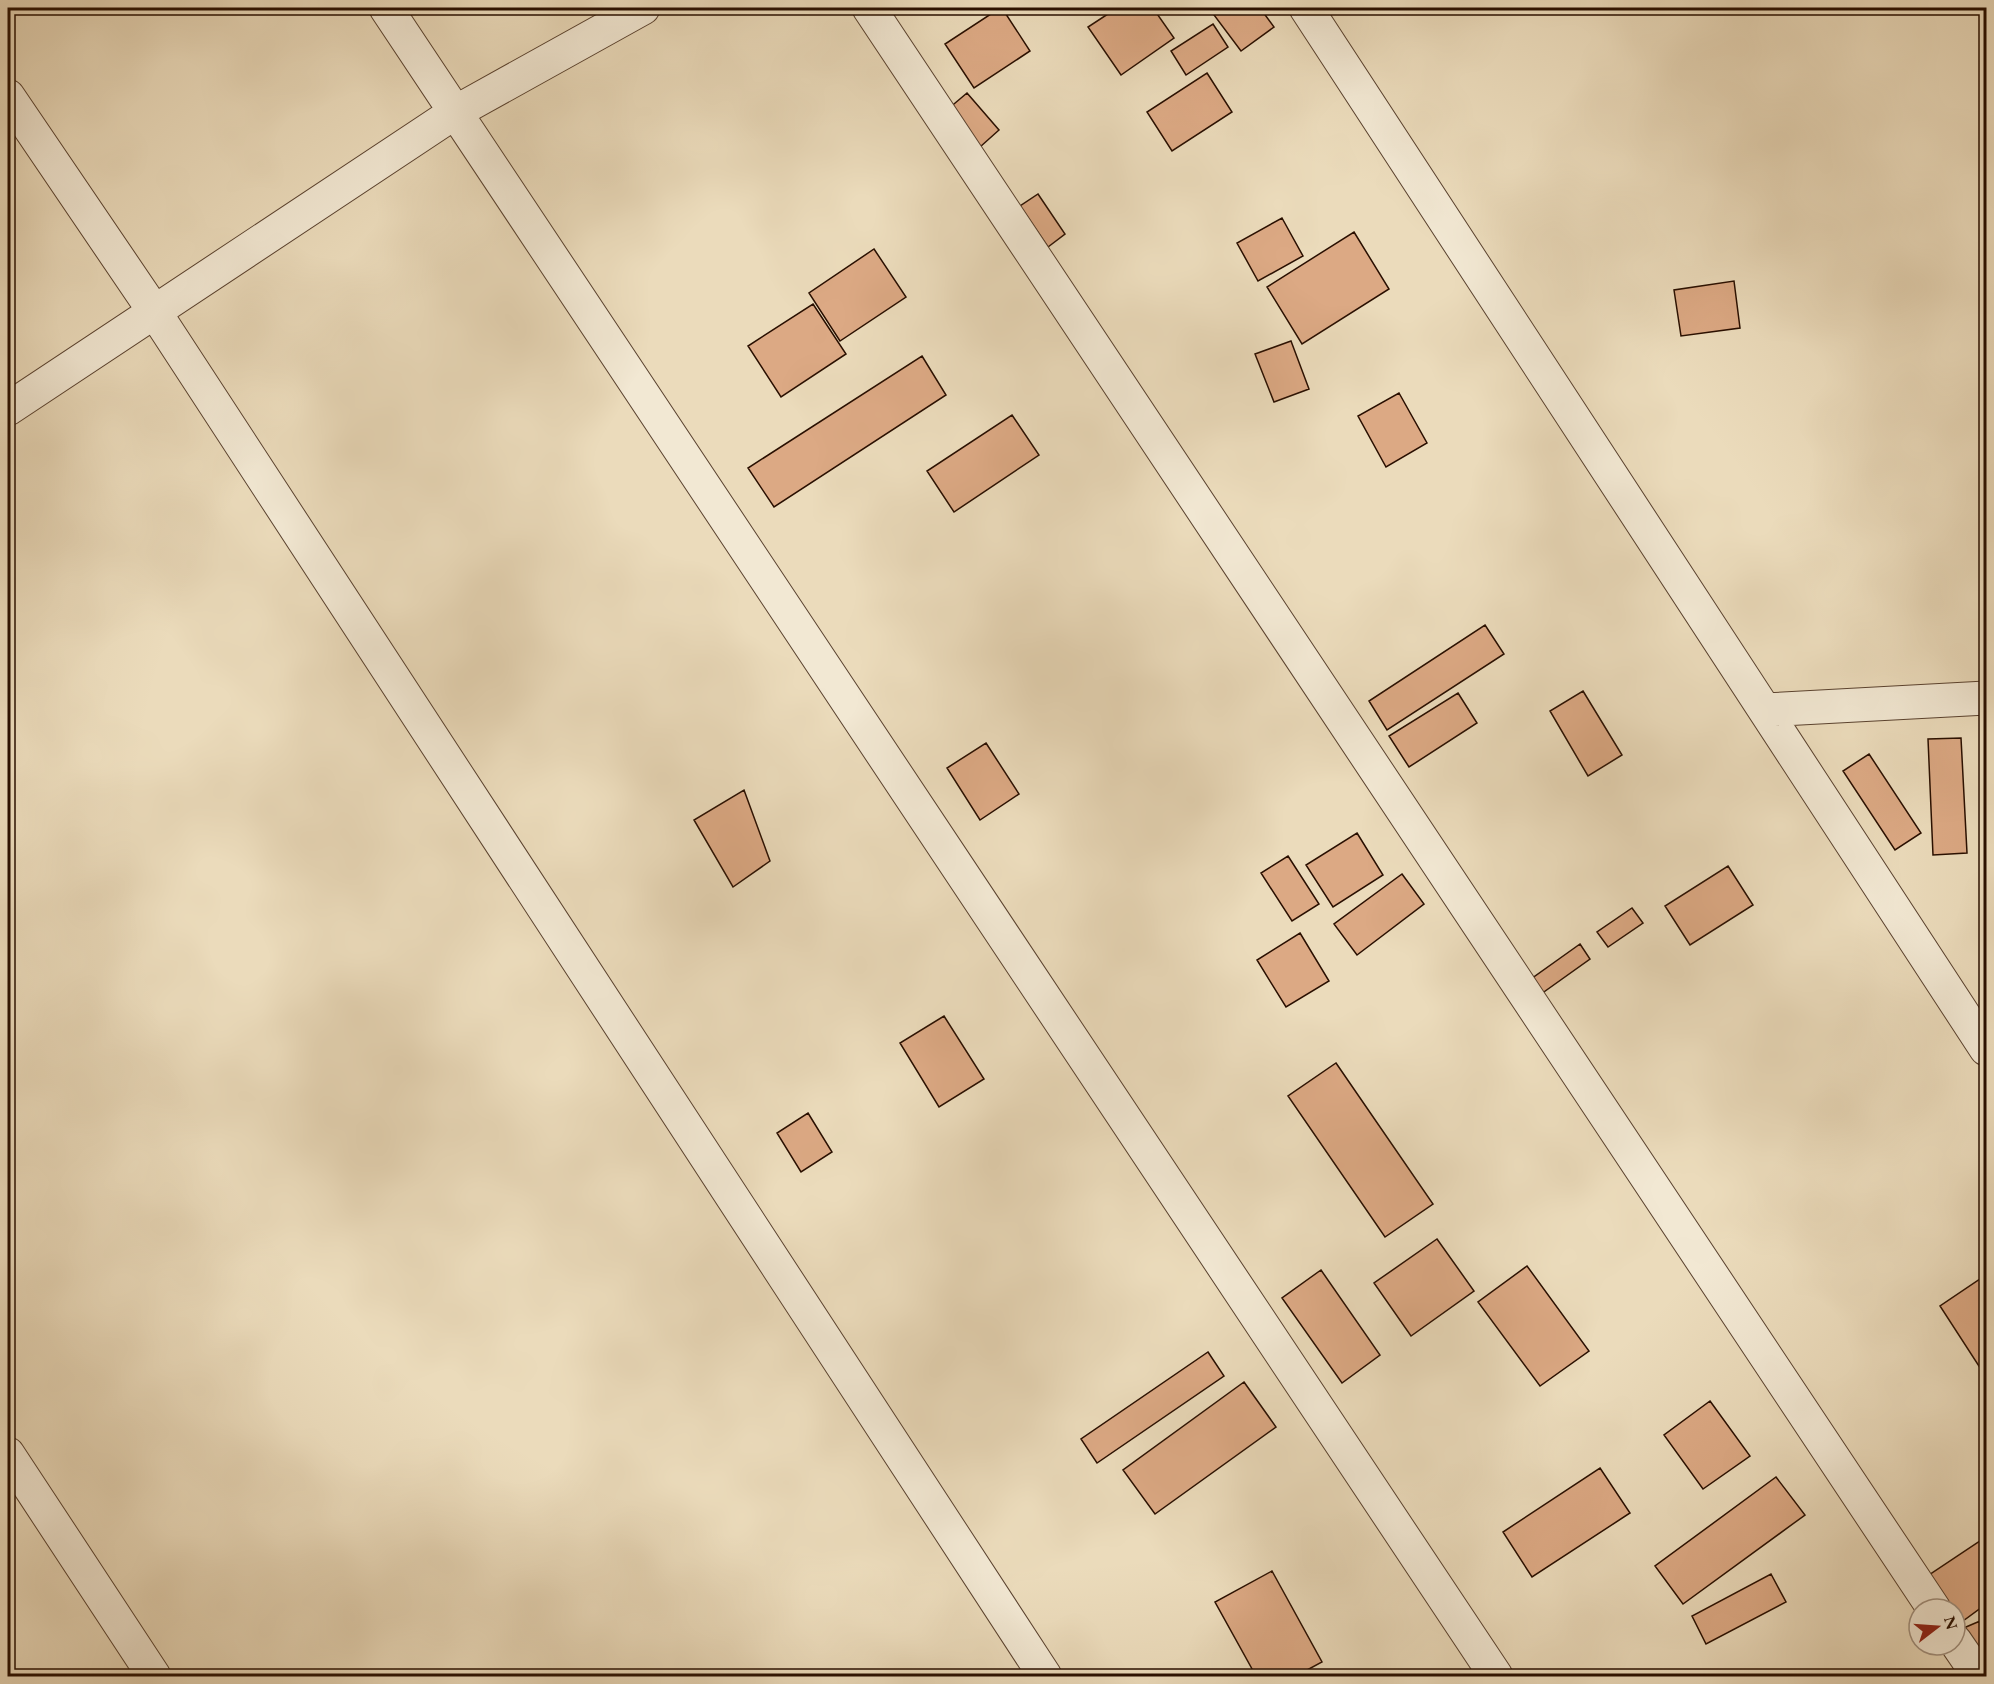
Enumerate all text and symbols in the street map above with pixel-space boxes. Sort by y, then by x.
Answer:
north arrow [1907,1597,1967,1657]
text: N [1939,1613,1963,1632]

